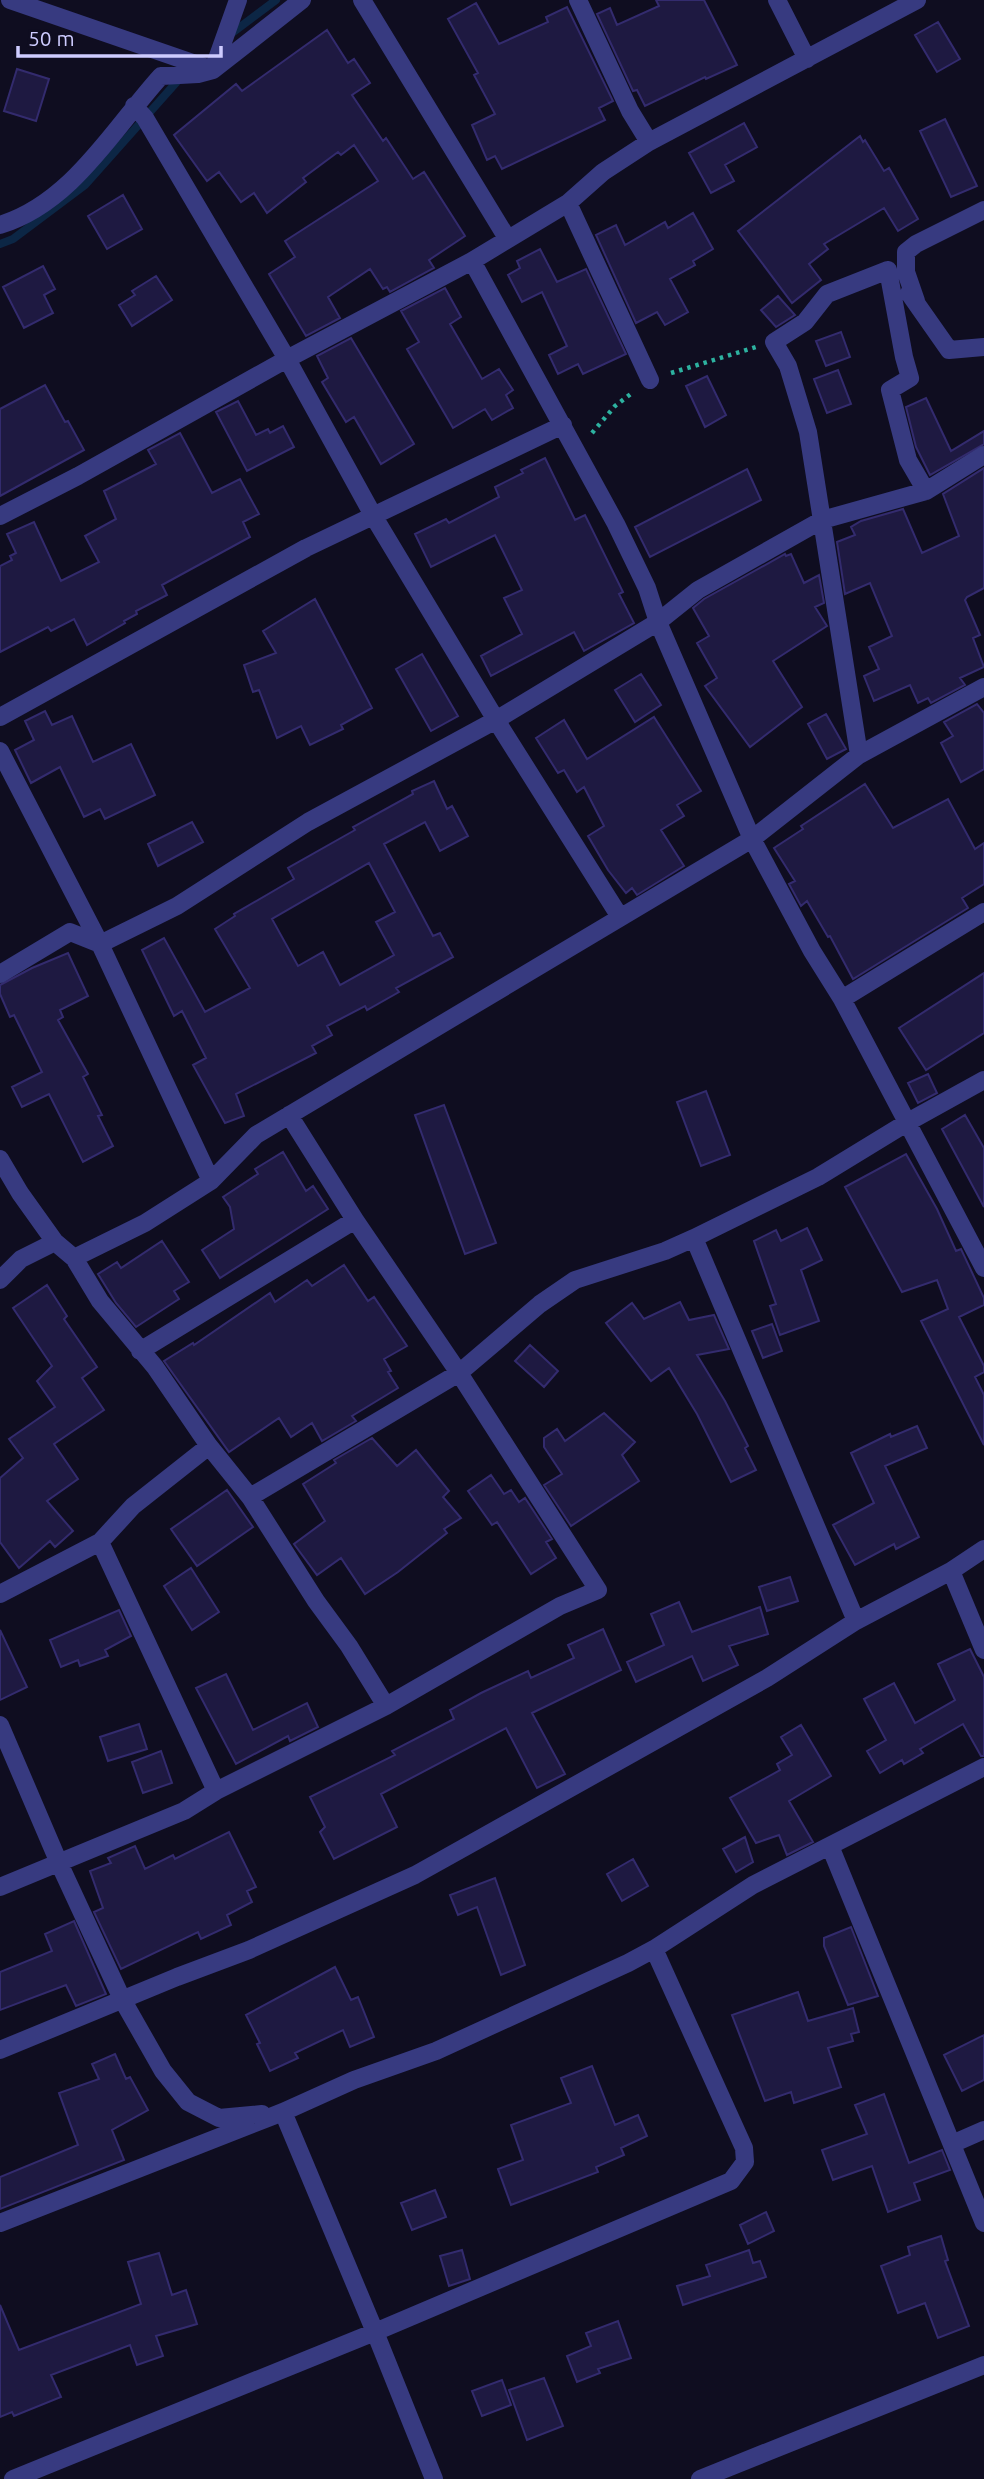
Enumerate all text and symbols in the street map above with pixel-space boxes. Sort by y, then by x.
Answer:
scale bar [18,14,220,58]
text: 50 m [28,26,75,50]

